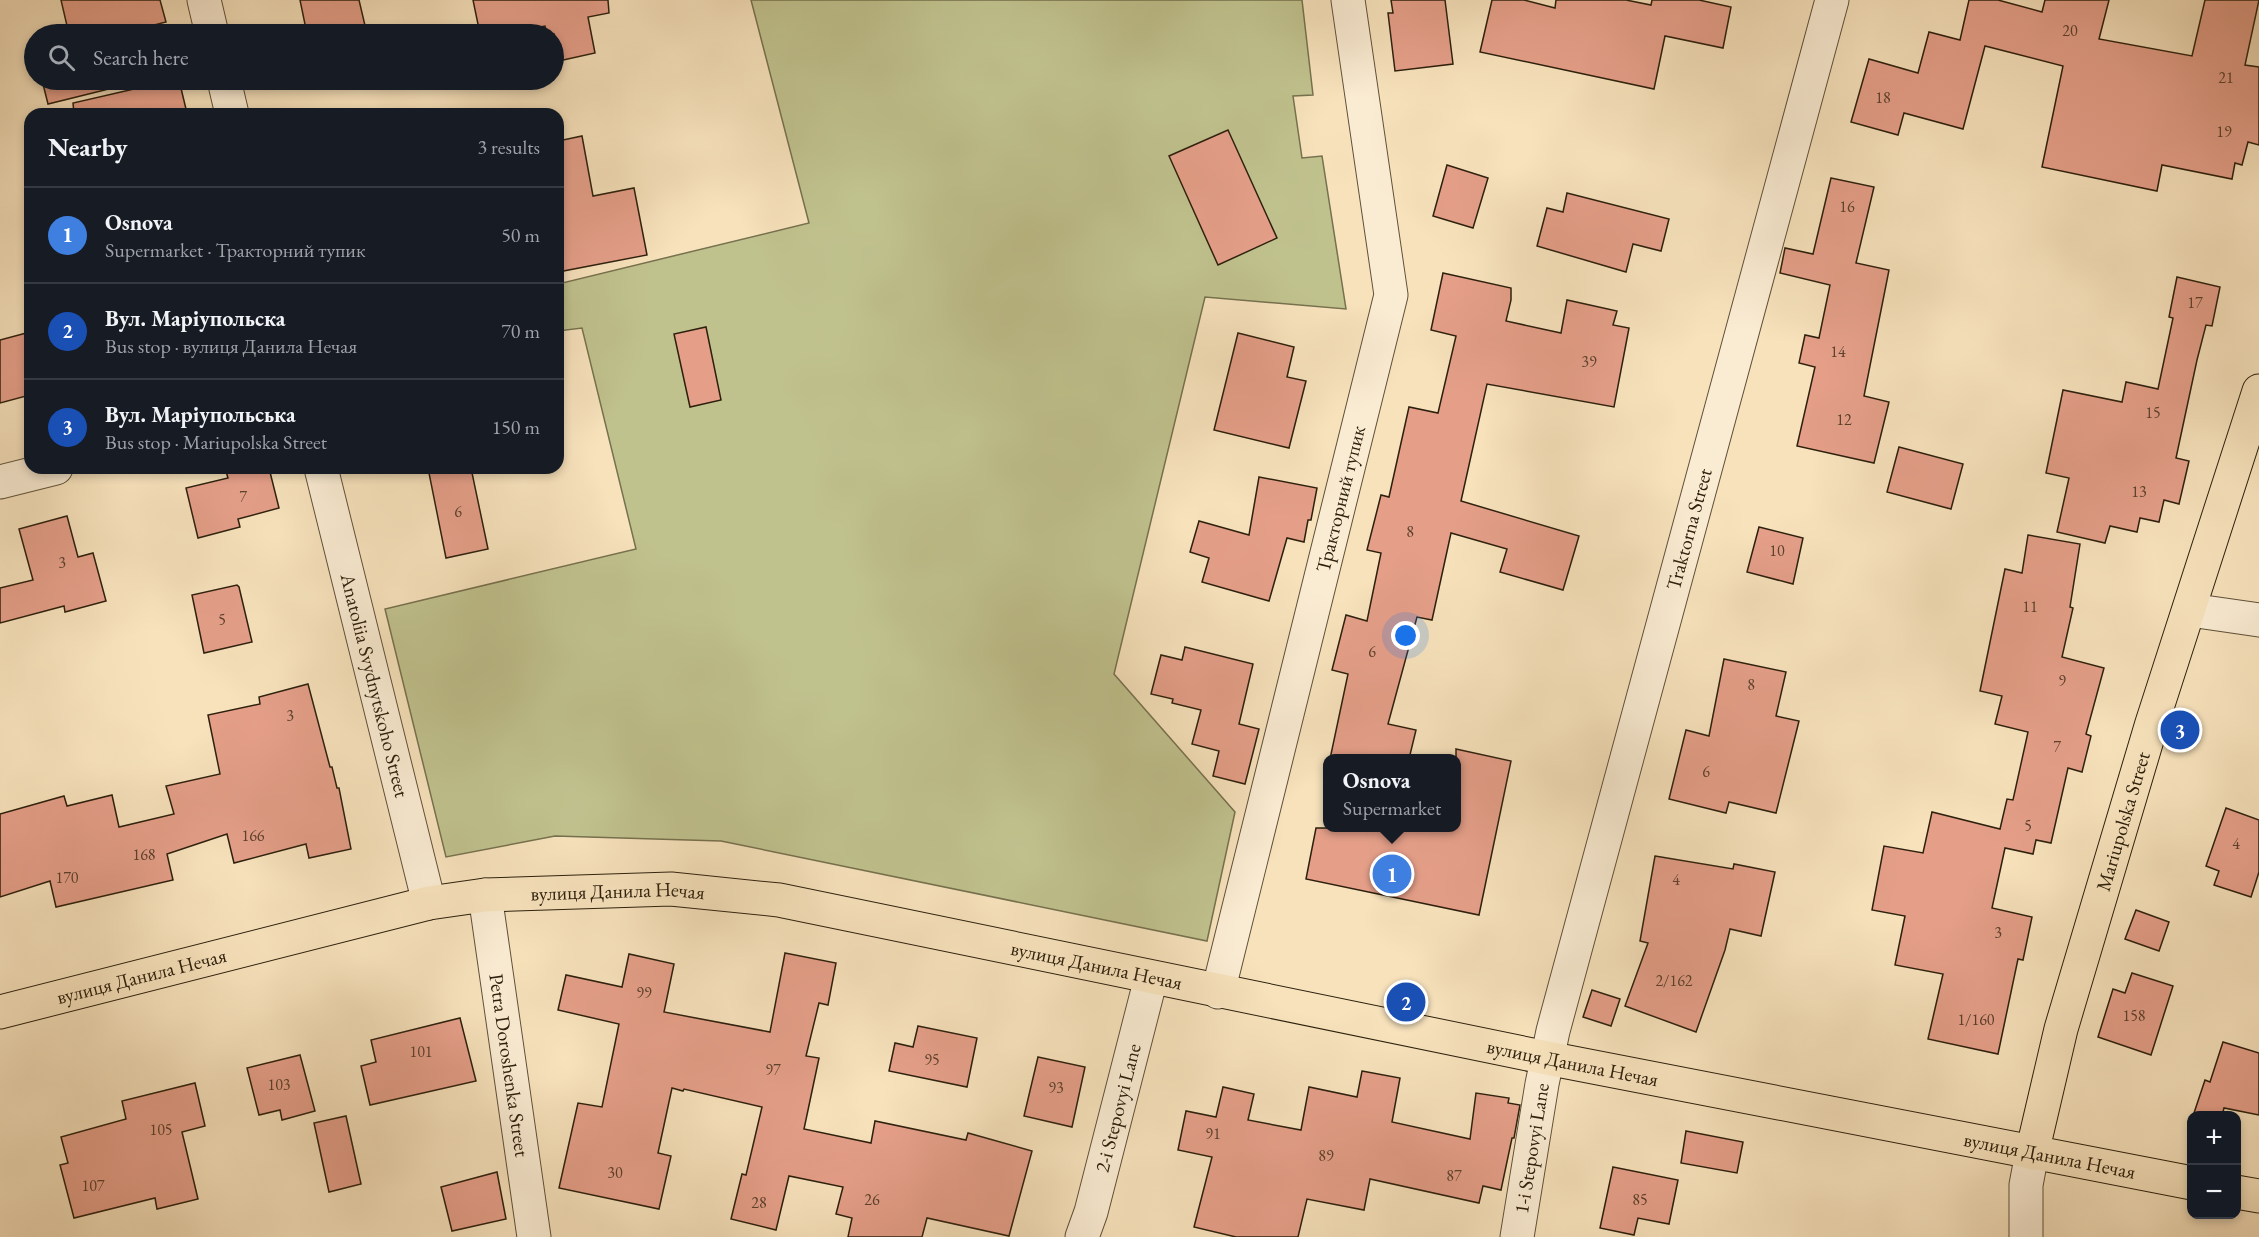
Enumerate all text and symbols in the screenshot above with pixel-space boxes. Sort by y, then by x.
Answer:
house number: 20 [2062,20,2078,41]
search box [24,24,564,90]
icon: search [45,41,78,74]
text: Search here [93,43,188,72]
house number: 21 [2218,67,2234,88]
house number: 18 [1875,87,1891,108]
house number: 19 [2216,121,2232,142]
text: Nearby [48,130,128,164]
text: 3 results [477,134,540,160]
house number: 16 [1839,196,1855,217]
text: Osnova [105,208,173,237]
text: 1 [62,222,73,248]
text: 50 m [501,222,540,248]
text: Supermarket · Тракторний тупик [105,237,365,263]
house number: 17 [2187,292,2203,313]
text: Вул. Маріупольска [105,304,285,333]
text: 2 [62,318,73,344]
text: 70 m [501,318,540,344]
text: Bus stop · вулиця Данила Нечая [105,333,357,359]
house number: 14 [1830,341,1846,362]
house number: 39 [1581,351,1597,372]
text: Вул. Маріупольська [105,400,296,429]
house number: 15 [2145,402,2161,423]
house number: 12 [1836,409,1852,430]
text: 3 [62,414,73,440]
text: 150 m [492,414,540,440]
street label: Тракторний тупик [1310,423,1371,575]
text: Bus stop · Mariupolska Street [105,429,327,455]
street label: Traktorna Street [1660,465,1718,593]
house number: 13 [2131,481,2147,502]
house number: 7 [239,486,247,507]
house number: 6 [454,501,462,522]
house number: 8 [1406,521,1414,542]
house number: 10 [1769,540,1785,561]
house number: 3 [58,552,66,573]
street label: Anatoliia Svydnytskoho Street [334,570,415,801]
house number: 11 [2022,596,2038,617]
house number: 5 [218,609,226,630]
your location [1391,621,1420,650]
house number: 6 [1368,641,1376,662]
house number: 9 [2058,670,2066,691]
house number: 8 [1747,674,1755,695]
house number: 3 [286,705,294,726]
pin: 3 [2160,708,2200,752]
house number: 7 [2053,736,2061,757]
street label: Mariupolska Street [2090,748,2156,894]
popup [1323,754,1461,832]
house number: 6 [1702,761,1710,782]
text: Osnova [1343,766,1410,795]
text: Supermarket [1343,795,1441,821]
house number: 5 [2024,815,2032,836]
house number: 166 [241,825,265,846]
house number: 4 [2232,833,2240,854]
house number: 168 [132,844,156,865]
pin: 1 [1372,852,1412,896]
house number: 170 [55,867,79,888]
house number: 4 [1672,869,1680,890]
street label: вулиця Данила Нечая [530,876,706,907]
house number: 3 [1994,922,2002,943]
street label: вулиця Данила Нечая [1008,935,1185,996]
street label: вулиця Данила Нечая [54,942,229,1010]
house number: 2/162 [1655,970,1693,991]
street label: Petra Doroshenka Street [483,972,535,1159]
pin: 2 [1386,980,1426,1024]
house number: 99 [636,982,652,1003]
house number: 158 [2122,1005,2146,1026]
house number: 1/160 [1957,1009,1995,1030]
street label: вулиця Данила Нечая [1484,1033,1661,1092]
house number: 101 [409,1041,433,1062]
street label: 2-i Stepovyi Lane [1089,1041,1147,1175]
house number: 95 [924,1049,940,1070]
house number: 97 [765,1059,781,1080]
house number: 103 [267,1074,291,1095]
house number: 93 [1048,1077,1064,1098]
street label: 1-i Stepovyi Lane [1508,1081,1555,1215]
map controls [2187,1111,2241,1219]
button: + [2187,1111,2241,1165]
house number: 105 [149,1119,173,1140]
house number: 91 [1205,1123,1221,1144]
street label: вулиця Данила Нечая [1962,1126,2138,1185]
house number: 89 [1318,1145,1334,1166]
house number: 30 [607,1162,623,1183]
house number: 87 [1446,1165,1462,1186]
button: − [2187,1165,2241,1219]
house number: 107 [81,1175,105,1196]
house number: 26 [864,1189,880,1210]
house number: 85 [1632,1189,1648,1210]
house number: 28 [751,1192,767,1213]

